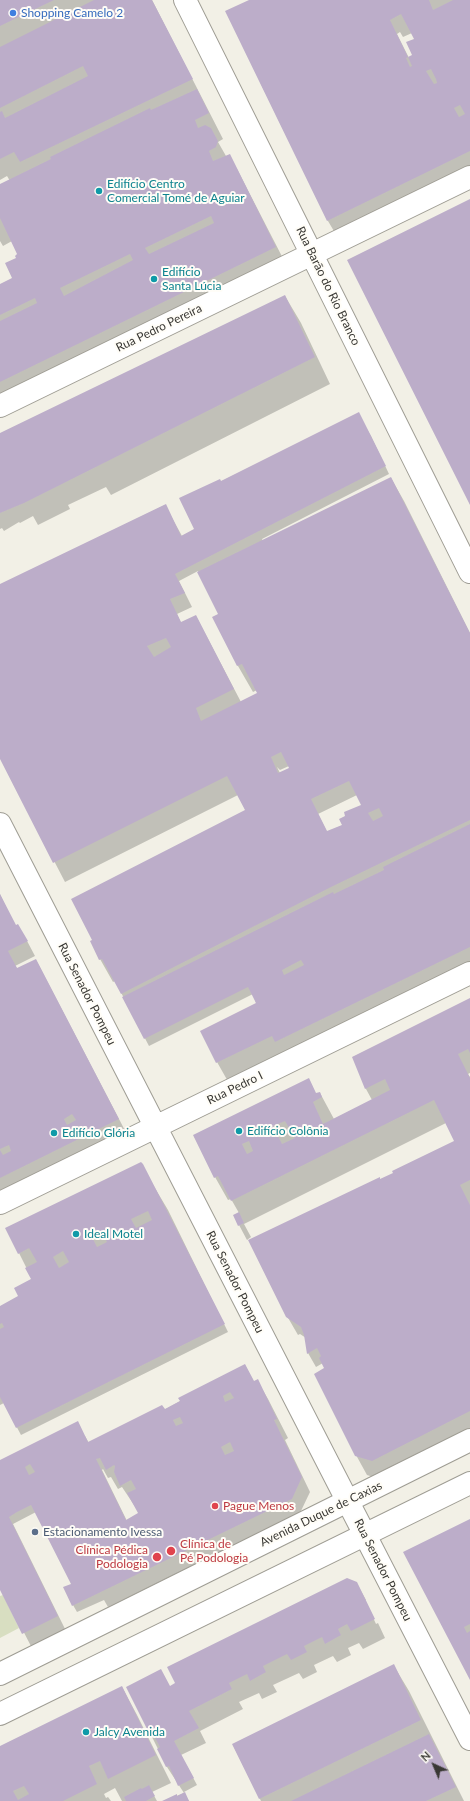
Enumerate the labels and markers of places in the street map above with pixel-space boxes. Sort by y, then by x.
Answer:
place label: Shopping Camelo 2 [21,6,123,20]
marker: Shopping Camelo 2 [8,8,18,18]
place label: Edifício Centro Comercial Tomé de Aguiar [107,177,245,205]
marker: Edifício Centro Comercial Tomé de Aguiar [94,186,104,196]
place label: Edifício Santa Lúcia [162,265,221,293]
marker: Edifício Santa Lúcia [149,274,159,284]
place label: Edifício Colônia [247,1124,329,1138]
place label: Edifício Glória [62,1126,135,1140]
marker: Edifício Colônia [234,1126,244,1136]
marker: Edifício Glória [49,1128,59,1138]
place label: Ideal Motel [84,1227,143,1241]
marker: Ideal Motel [71,1229,81,1239]
place label: Pague Menos [223,1499,294,1513]
marker: Pague Menos [210,1501,220,1511]
place label: Estacionamento Ivessa [43,1525,162,1539]
marker: Estacionamento Ivessa [30,1527,40,1537]
place label: Clínica de Pé Podologia [180,1537,248,1565]
place label: Clínica Pédica Podologia [75,1543,148,1571]
marker: Clínica de Pé Podologia [165,1545,177,1557]
marker: Clínica Pédica Podologia [151,1551,163,1563]
place label: Jalcy Avenida [94,1725,165,1739]
marker: Jalcy Avenida [81,1727,91,1737]

